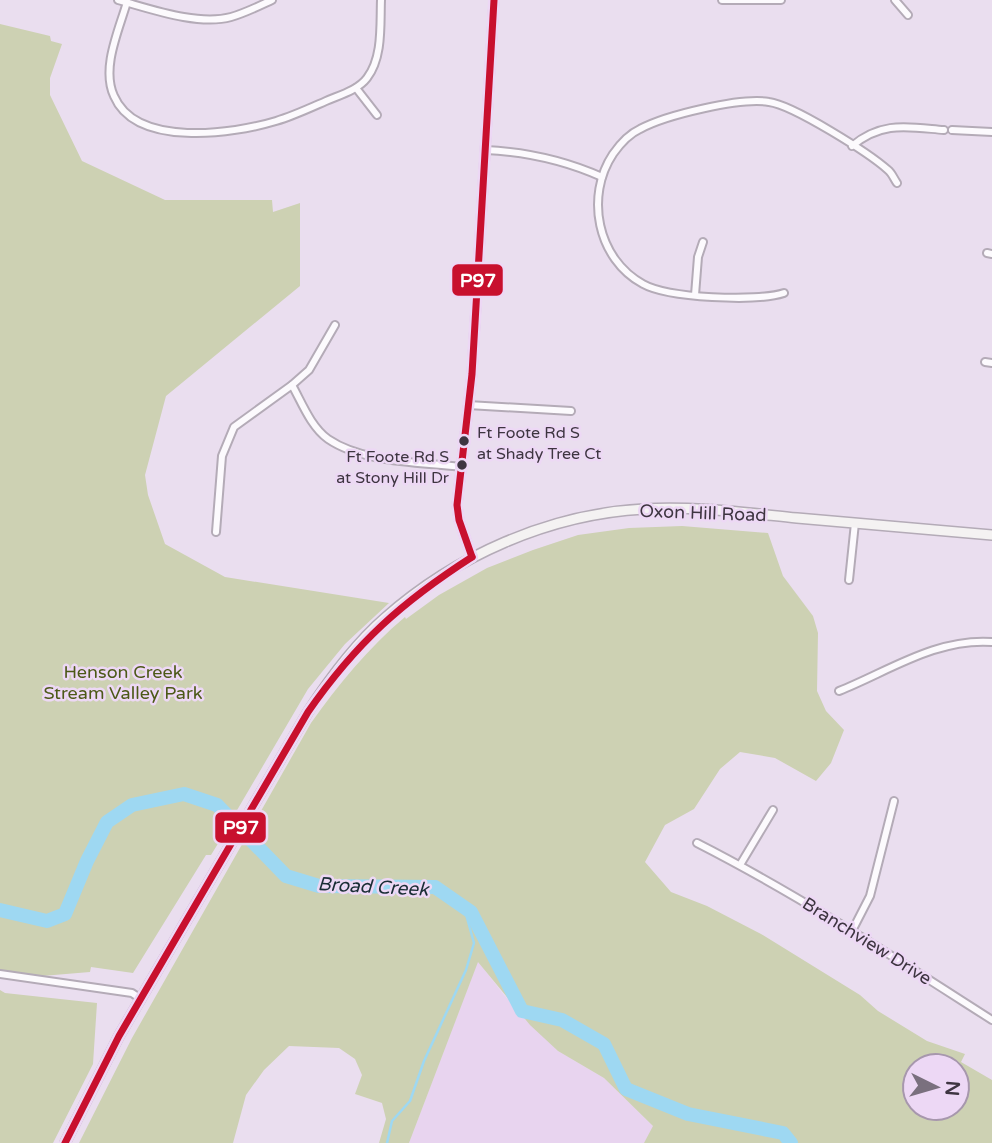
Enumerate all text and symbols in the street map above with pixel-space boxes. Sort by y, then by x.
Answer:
line badge: P97 [451,263,504,297]
text: P97 [460,270,496,292]
place label: Ft Foote Rd S at Shady Tree Ct [477,423,601,464]
marker: Ft Foote Rd S at Shady Tree Ct [457,434,471,448]
place label: Ft Foote Rd S at Stony Hill Dr [336,447,450,488]
marker: Ft Foote Rd S at Stony Hill Dr [455,458,469,472]
street label: Oxon Hill Road [639,500,767,526]
park label: Henson Creek Stream Valley Park [43,661,203,704]
line badge: P97 [214,811,267,844]
text: P97 [223,817,259,839]
water label: Broad Creek [317,873,431,901]
street label: Branchview Drive [798,892,936,990]
north arrow [901,1052,971,1122]
text: N [940,1080,964,1097]

